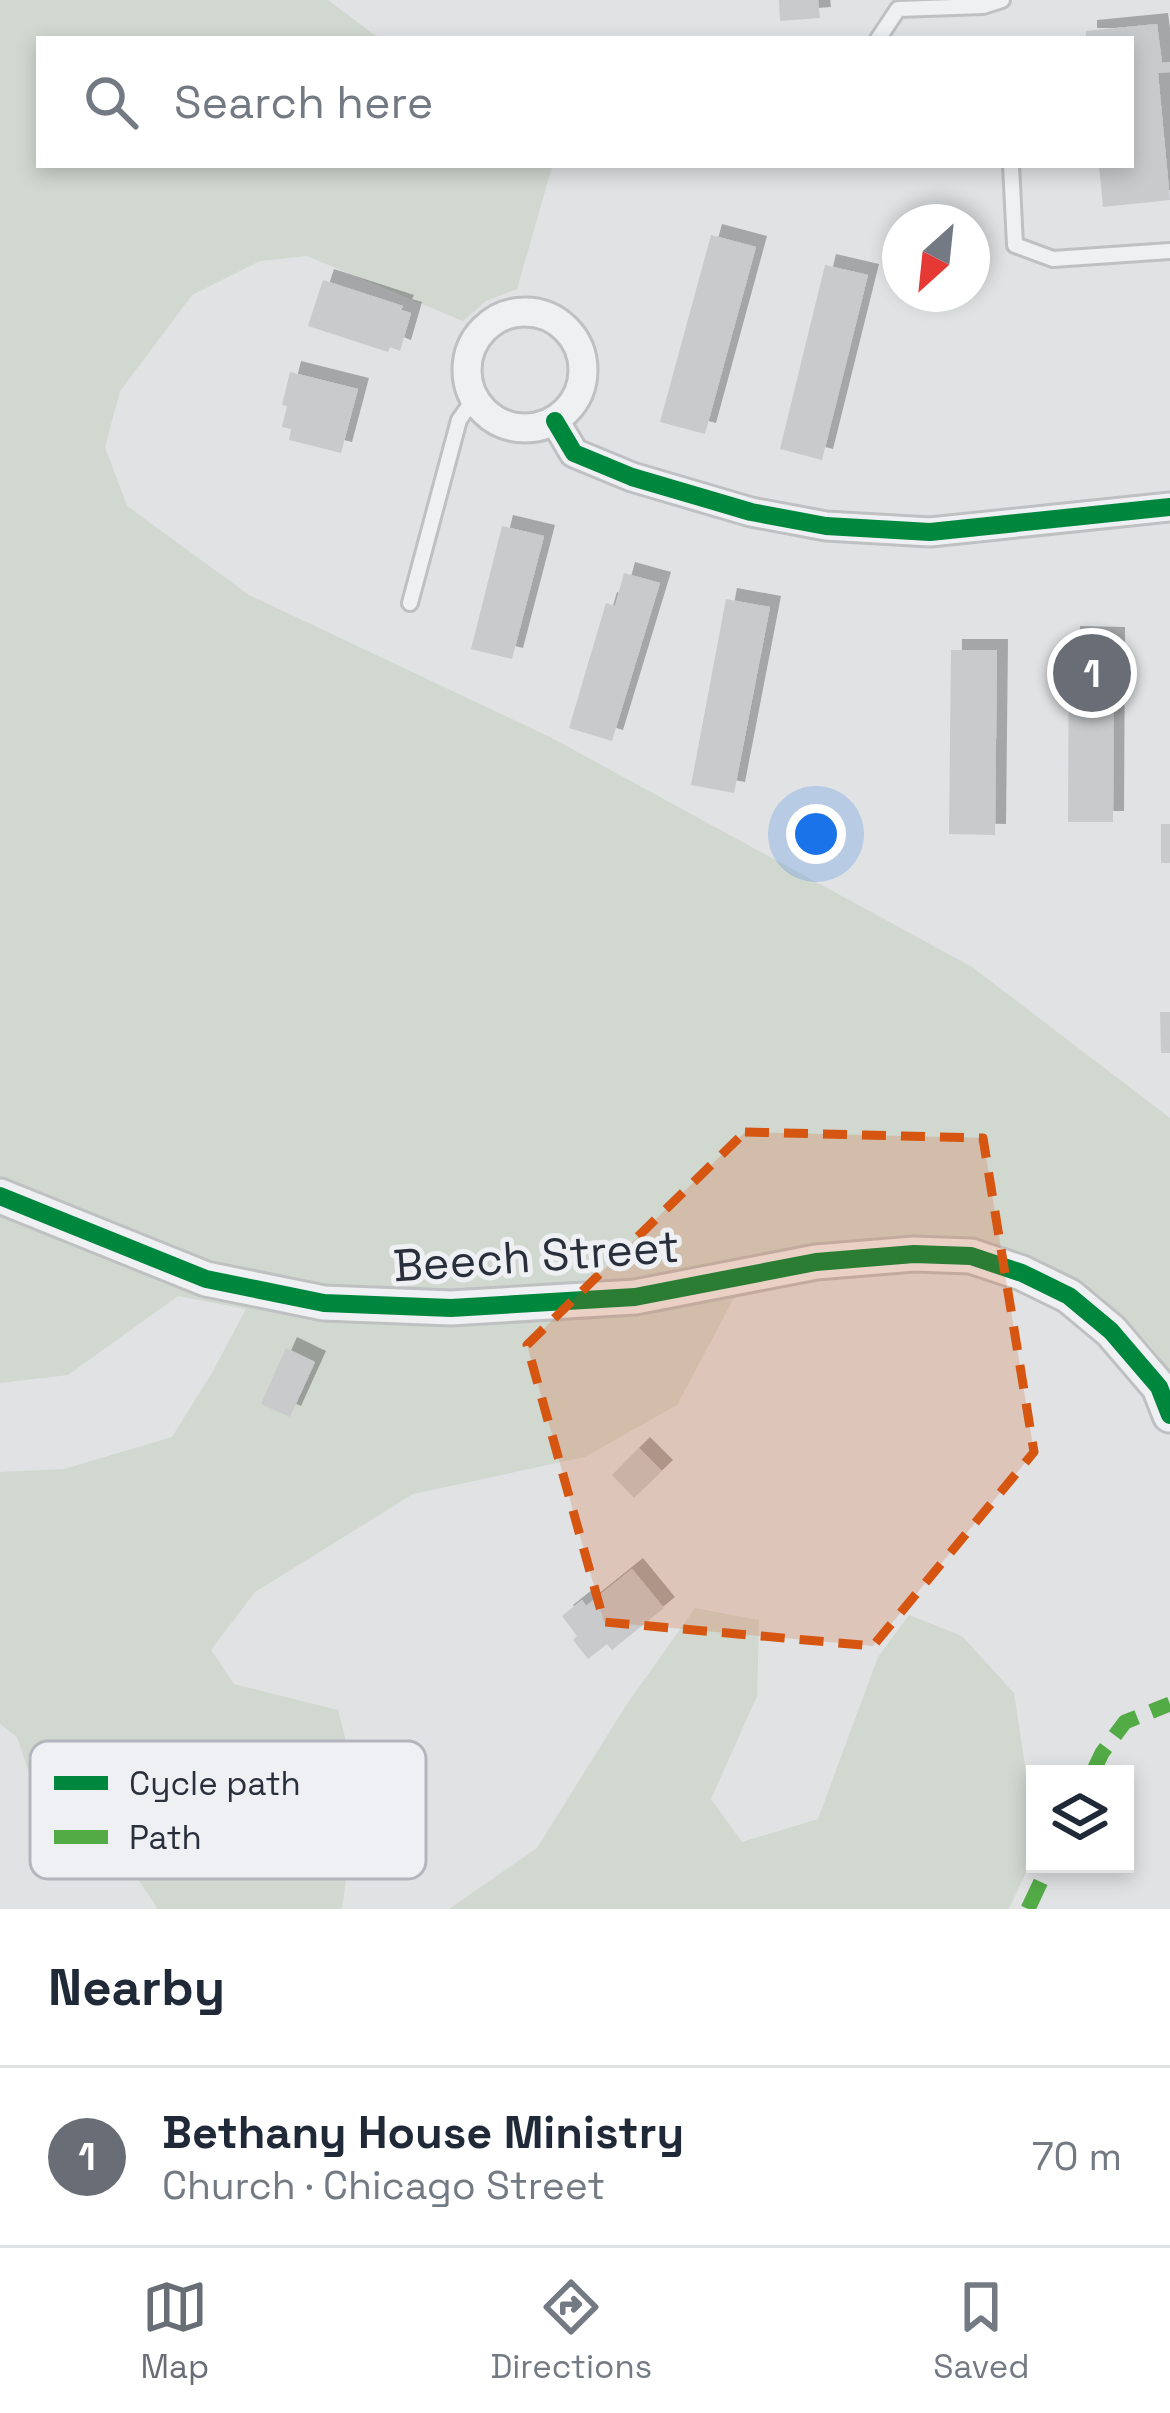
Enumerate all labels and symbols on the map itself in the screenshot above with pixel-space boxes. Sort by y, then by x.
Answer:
north arrow [882,204,990,312]
pin: 1 [1053,628,1131,718]
your location [786,804,846,864]
street label: Beech Street [391,1218,681,1294]
legend [30,1741,426,1879]
text: Cycle path [129,1763,301,1805]
text: Path [129,1817,202,1859]

